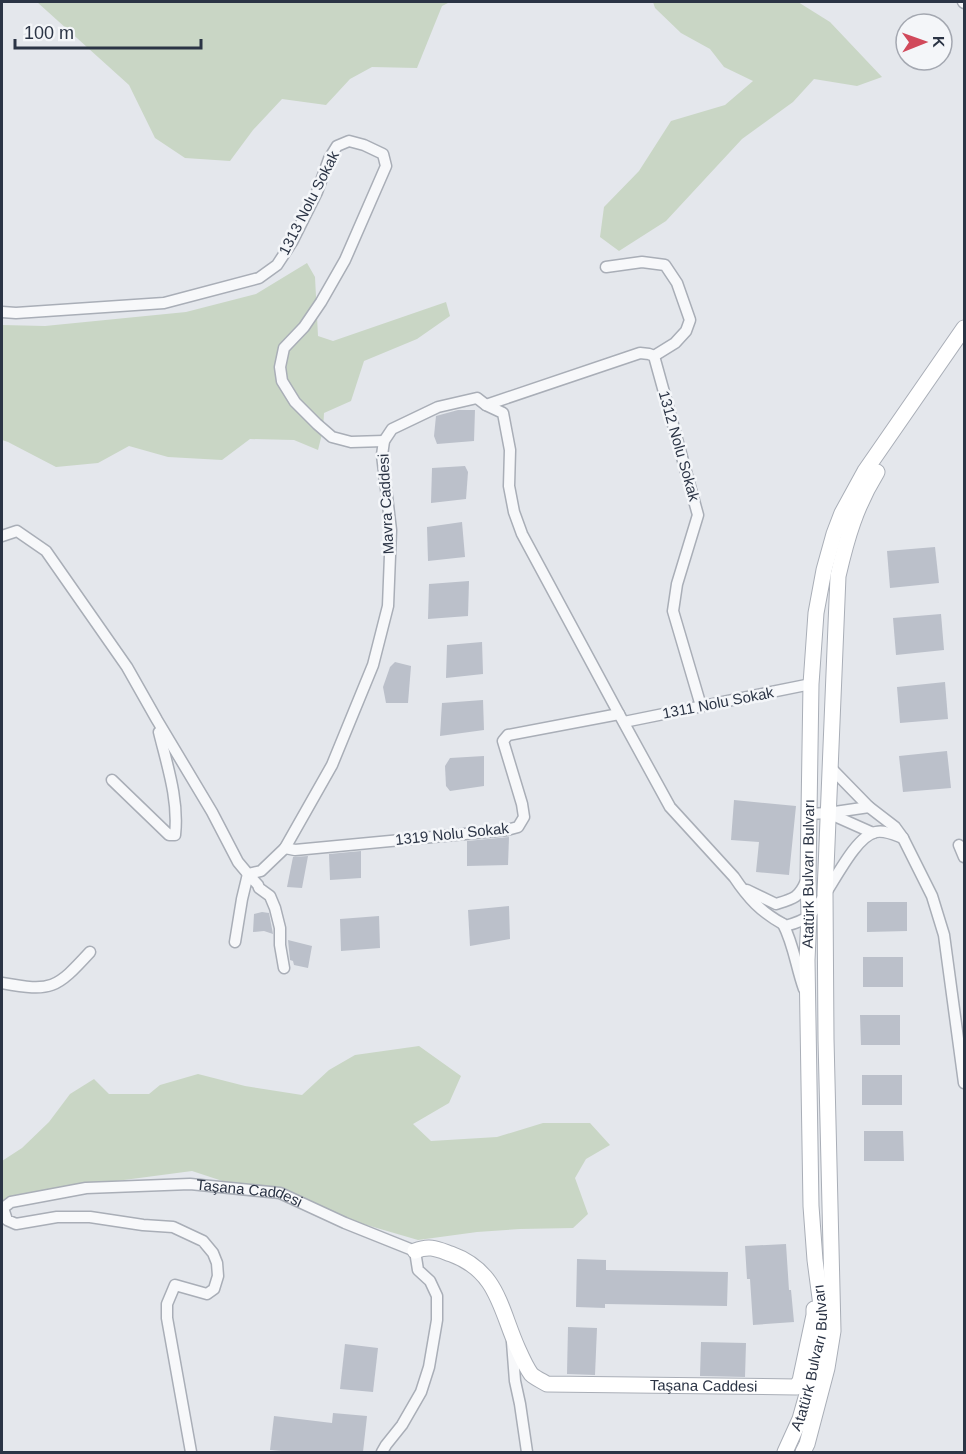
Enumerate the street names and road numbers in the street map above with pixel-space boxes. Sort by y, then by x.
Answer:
street label: 1313 Nolu Sokak [275,148,342,258]
street label: 1312 Nolu Sokak [656,389,704,504]
street label: Mavra Caddesi [374,453,397,555]
street label: 1311 Nolu Sokak [661,683,776,722]
street label: Atatürk Bulvarı Bulvarı [799,799,817,949]
street label: 1319 Nolu Sokak [394,819,510,848]
street label: Taşana Caddesi [196,1176,305,1210]
street label: Atatürk Bulvarı Bulvarı [787,1284,830,1433]
street label: Taşana Caddesi [650,1376,757,1395]

